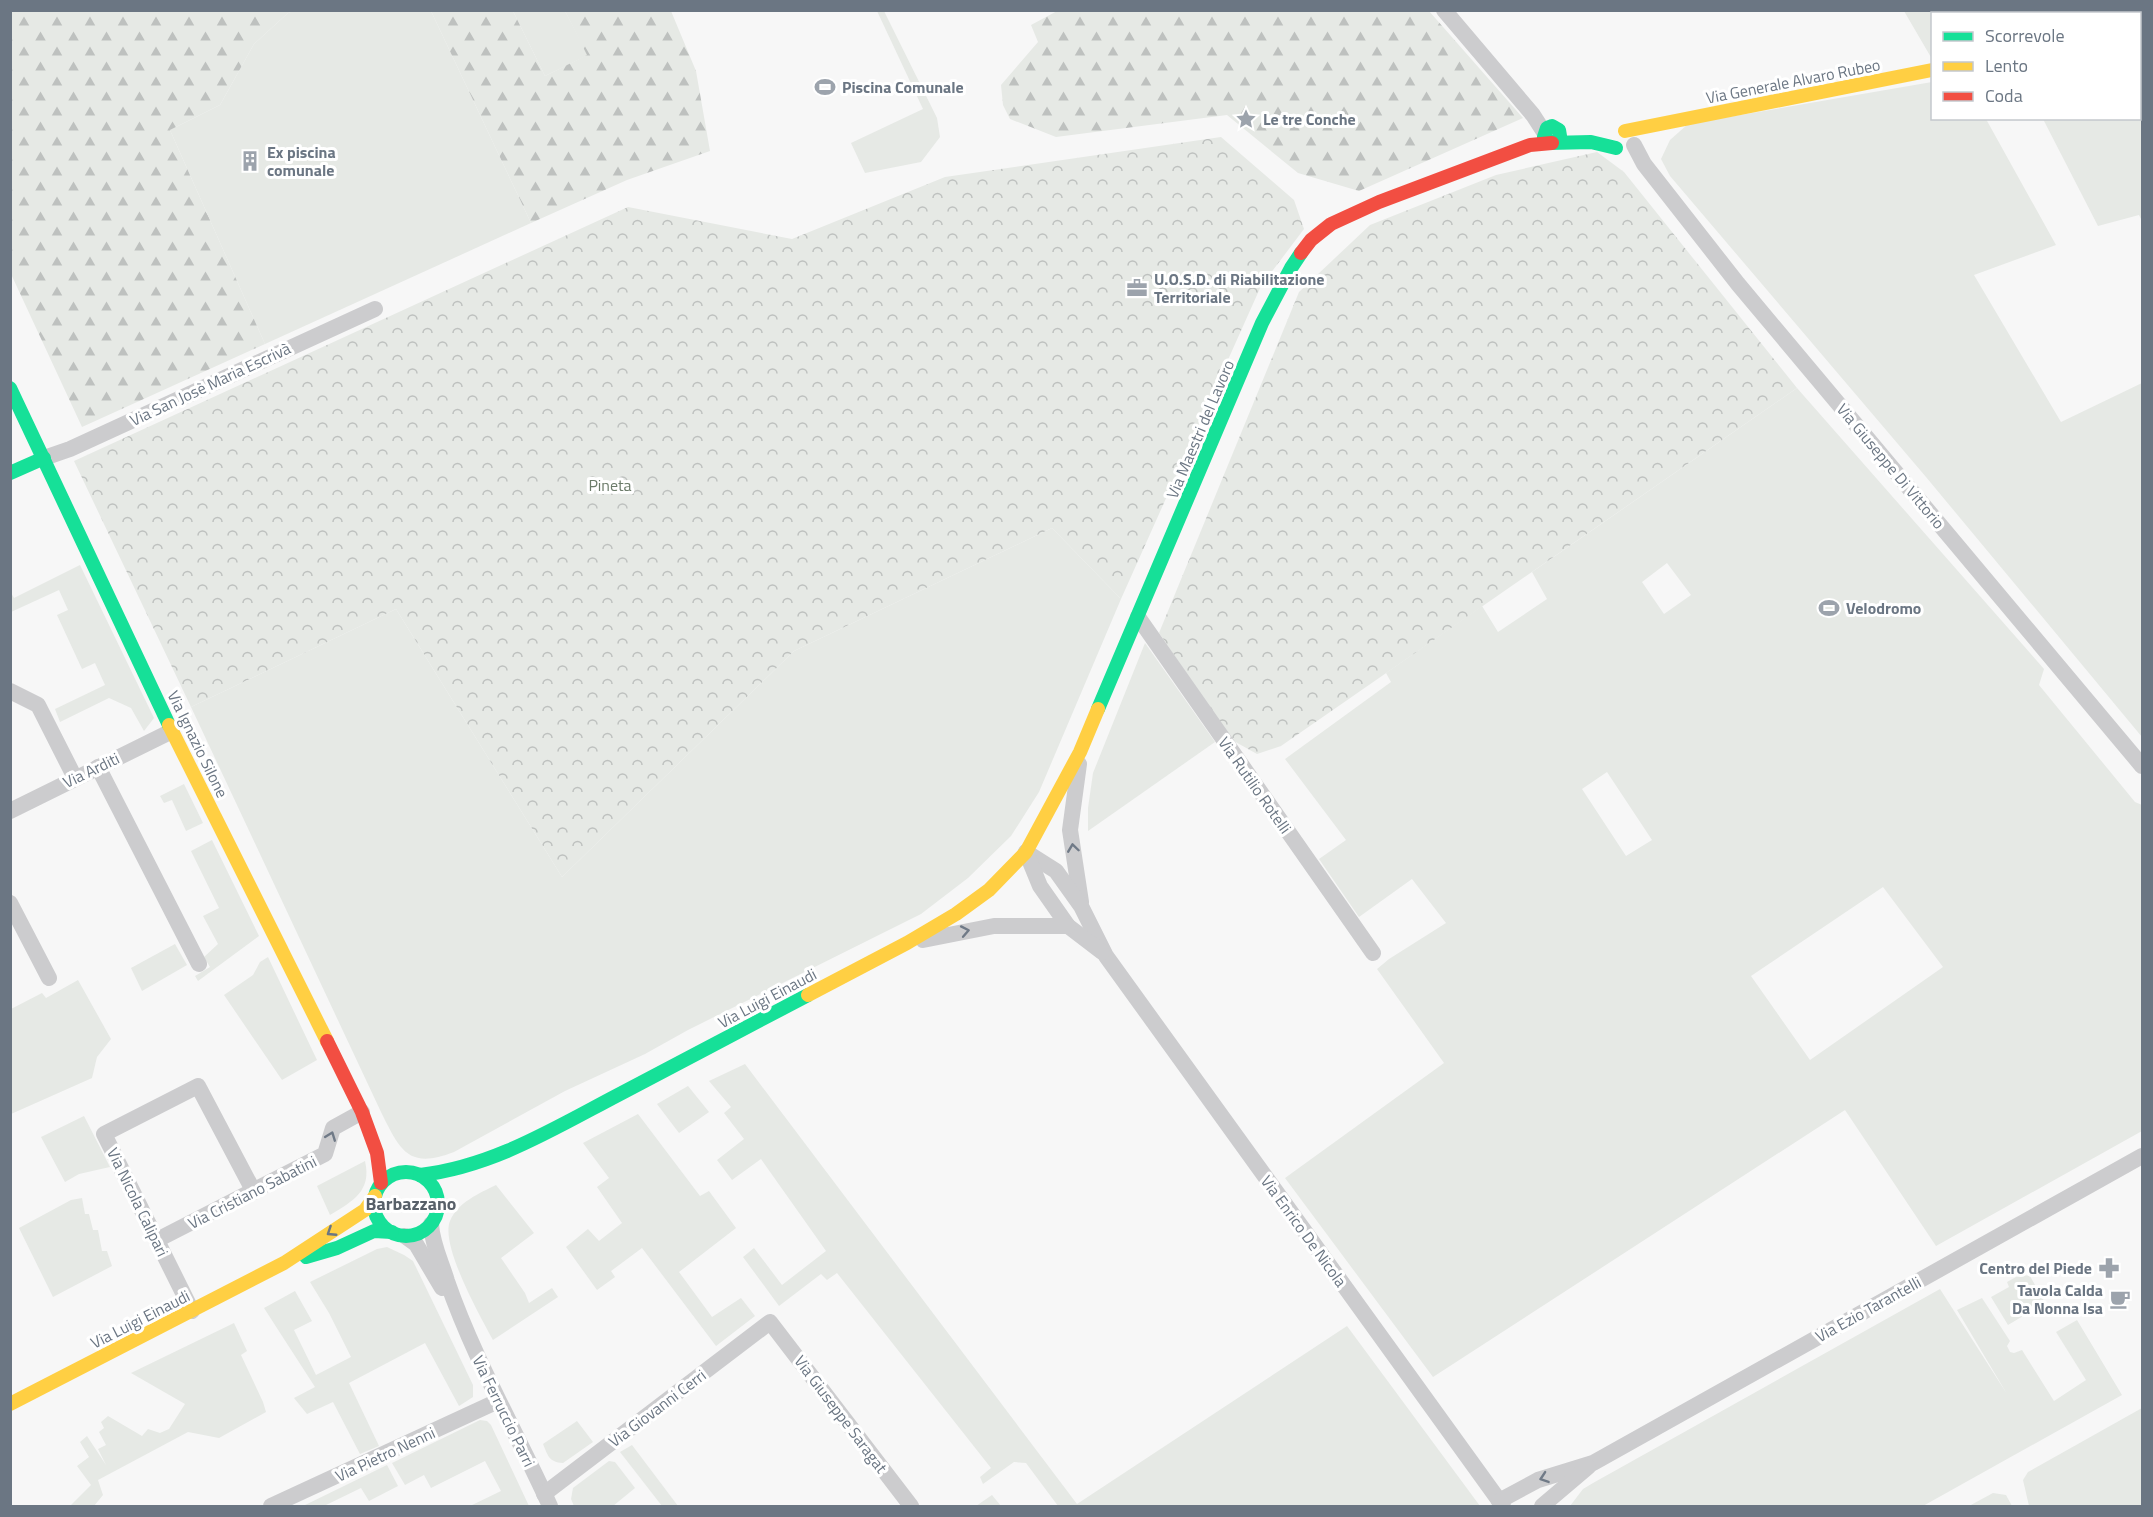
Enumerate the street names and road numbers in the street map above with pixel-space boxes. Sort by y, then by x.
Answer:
street label: Via Generale Alvaro Rubeo [1704,52,1882,110]
street label: Via San Josè Maria Escrivà [126,336,294,432]
street label: Via Maestri del Lavoro [1160,356,1240,502]
street label: Via Giuseppe Di Vittorio [1831,398,1951,534]
street label: Via Ignazio Silone [162,686,234,802]
street label: Via Rutilio Rotelli [1213,732,1297,838]
street label: Via Arditi [59,746,123,794]
street label: Via Luigi Einaudi [713,962,821,1034]
street label: Via Nicola Calipari [101,1143,175,1261]
street label: Via Cristiano Sabatini [184,1149,320,1235]
street label: Via Enrico De Nicola [1255,1170,1353,1292]
street label: Via Ezio Tarantelli [1811,1270,1925,1348]
street label: Via Luigi Einaudi [86,1284,194,1354]
street label: Via Giuseppe Saragat [789,1350,894,1478]
street label: Via Ferruccio Parri [467,1351,541,1471]
street label: Via Giovanni Cerri [603,1363,711,1453]
street label: Via Pietro Nenni [331,1420,439,1488]

